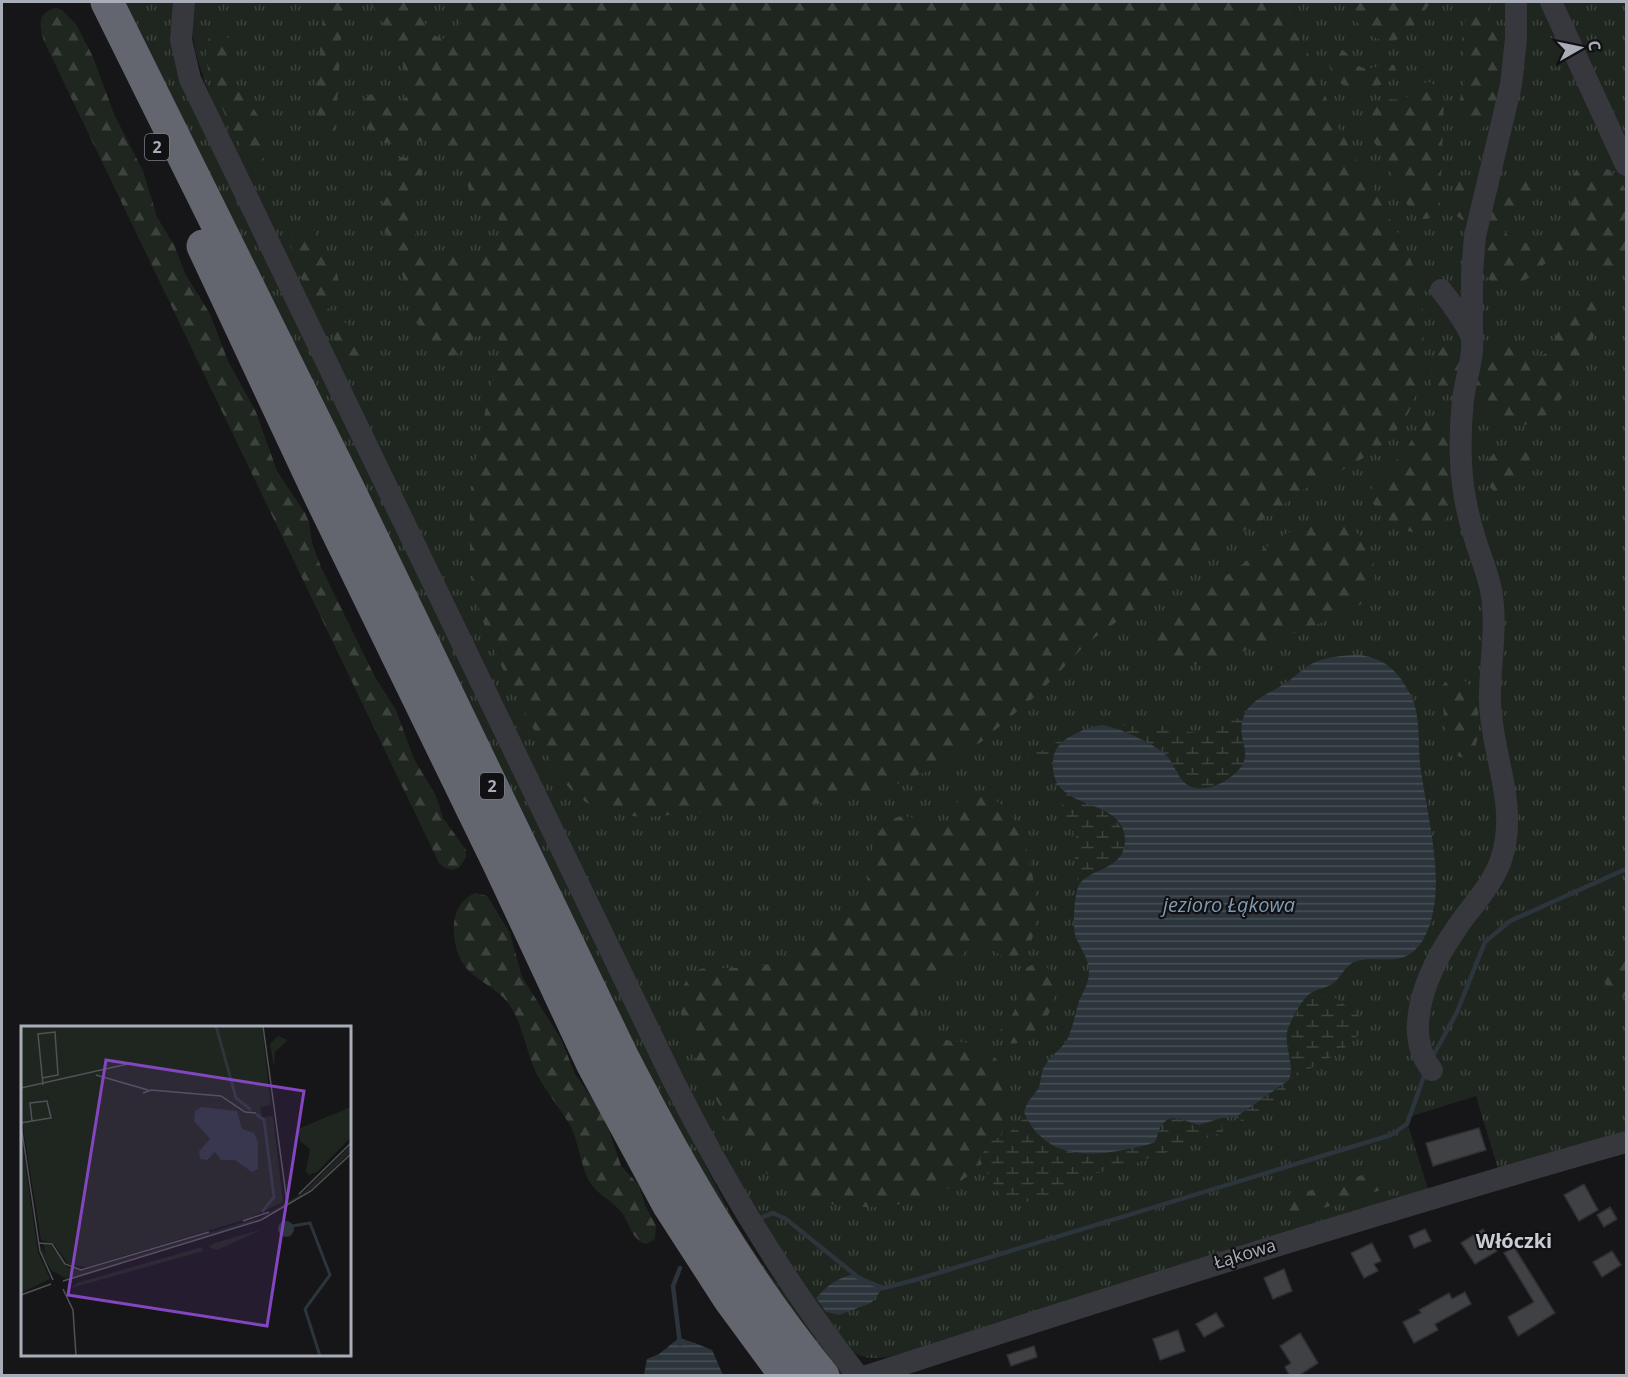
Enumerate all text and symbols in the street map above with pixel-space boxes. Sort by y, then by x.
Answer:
north arrow [1550,18,1610,78]
text: С [1583,39,1606,52]
road number: 2 [145,134,169,160]
road number: 2 [480,773,504,799]
water label: jezioro Łąkowa [1160,891,1295,918]
inset map [21,1026,351,1356]
district label: Włóczki [1476,1227,1552,1254]
street label: Łąkowa [1211,1232,1279,1274]

